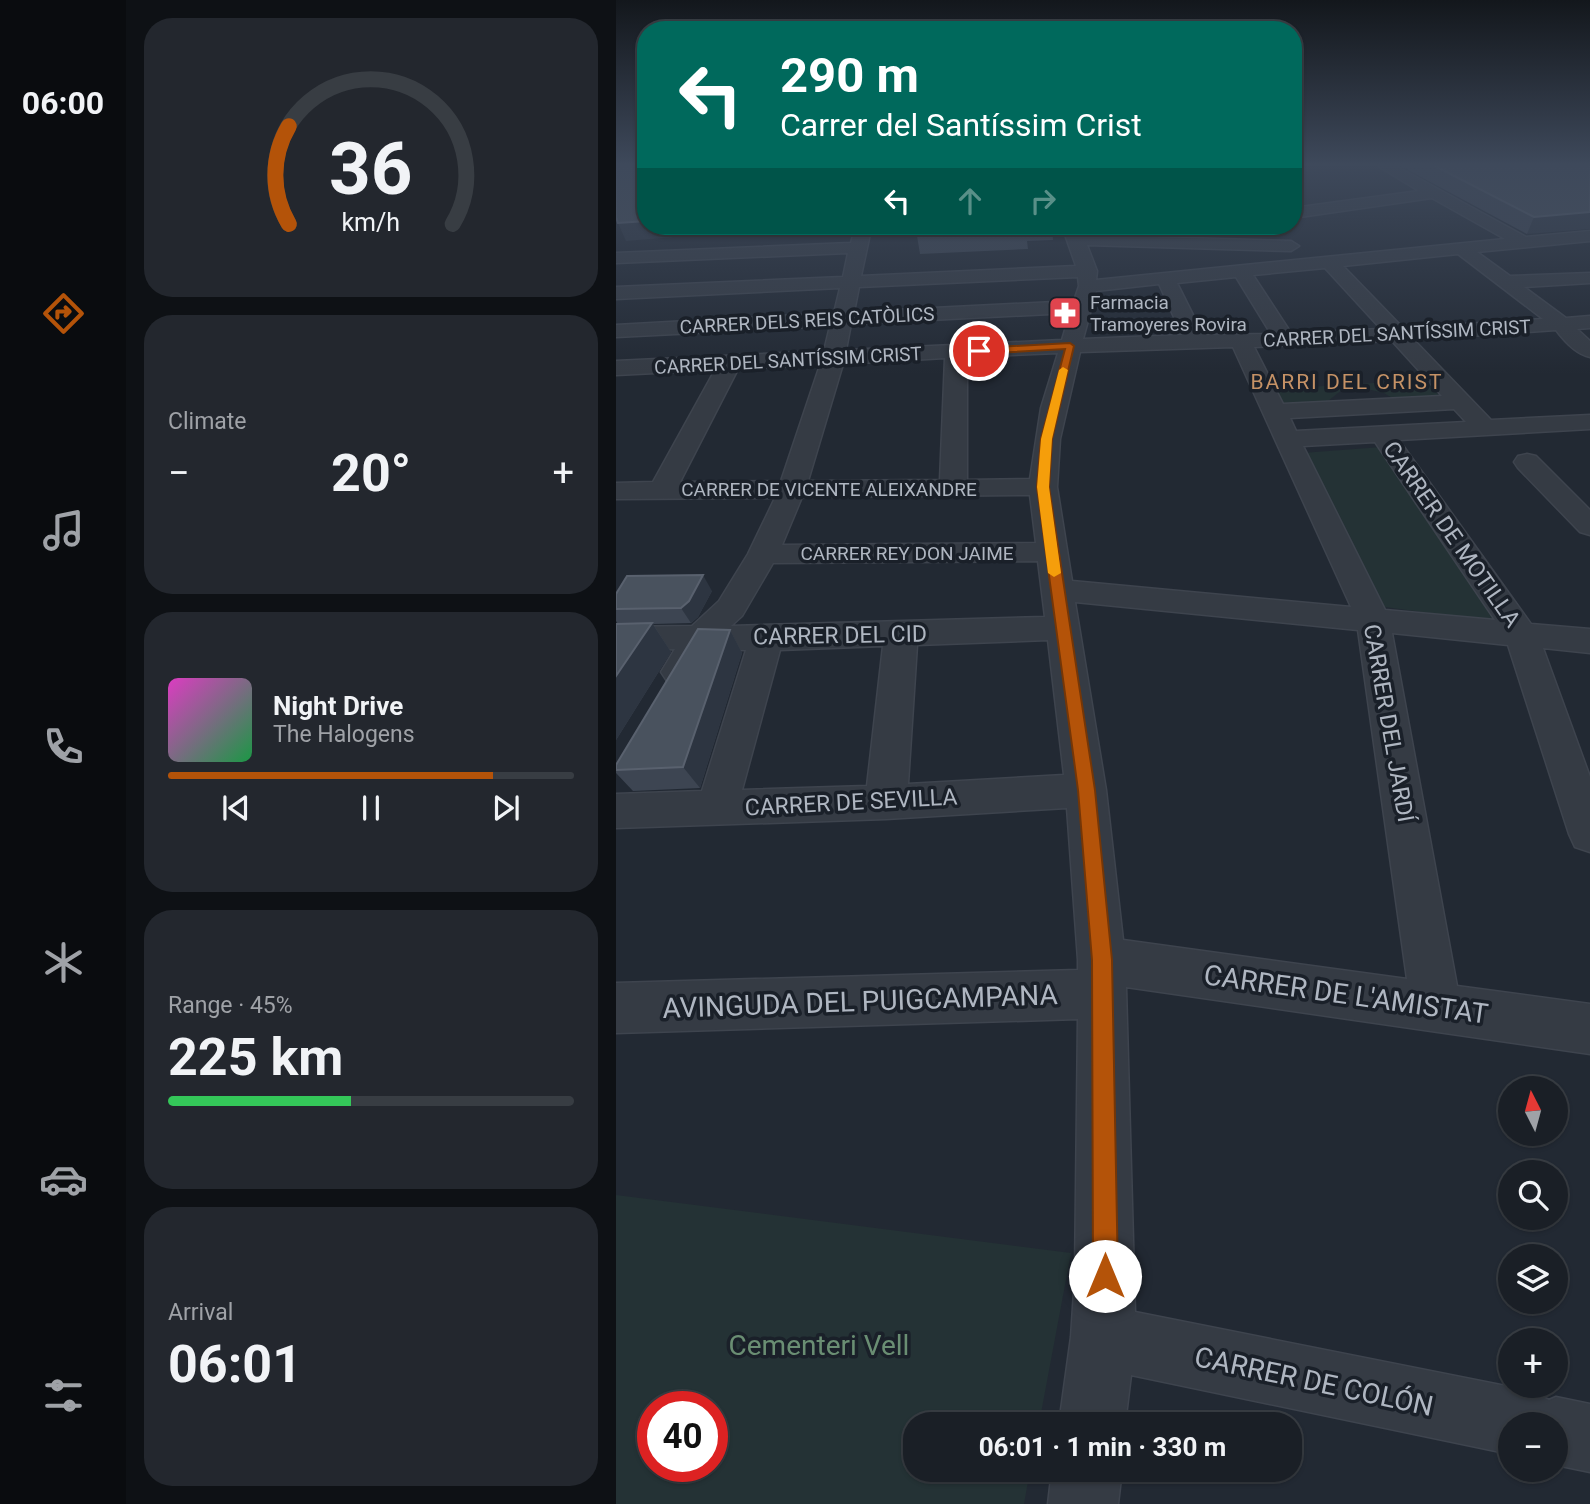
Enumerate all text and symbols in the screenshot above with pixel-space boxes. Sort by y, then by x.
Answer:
text: 290 m [780,47,919,104]
icon: left [665,49,756,140]
text: 06:00 [22,84,104,122]
text: Carrer del Santíssim Crist [780,106,1142,144]
text: 36 [329,126,413,212]
icon: left [878,182,916,220]
icon: ahead [951,182,989,220]
icon: right [1024,182,1062,220]
text: km/h [342,207,400,236]
icon: directions [39,289,88,338]
place label: Farmacia Tramoyeres Rovira [1090,291,1247,336]
pharmacy icon: Farmacia Tramoyeres Rovira [1046,294,1084,332]
street label: CARRER DELS REIS CATÒLICS [679,302,935,339]
street label: CARRER DEL SANTÍSSIM CRIST [1263,315,1531,352]
pin [949,321,1009,381]
icon: arrive [960,332,998,370]
street label: CARRER DEL SANTÍSSIM CRIST [654,342,922,379]
district label: BARRI DEL CRIST [1250,370,1444,394]
text: Climate [168,408,247,435]
street label: CARRER DE MOTILLA [1377,436,1526,632]
text: 20° [331,443,411,504]
text: − [168,451,190,495]
text: + [552,451,574,495]
street label: CARRER DE VICENTE ALEIXANDRE [681,478,977,501]
icon: music [39,506,88,555]
street label: CARRER REY DON JAIME [800,542,1014,565]
street label: CARRER DEL CID [753,620,927,651]
street label: CARRER DEL JARDÍ [1358,622,1420,825]
text: Night Drive [273,691,403,721]
text: The Halogens [273,721,415,748]
icon: phone [39,722,88,771]
street label: CARRER DE SEVILLA [744,783,958,822]
icon: previous [217,789,255,827]
icon: pause [352,789,390,827]
icon: next [487,789,525,827]
icon: climate [39,938,88,987]
street label: CARRER DE L'AMISTAT [1202,958,1490,1031]
street label: AVINGUDA DEL PUIGCAMPANA [662,978,1058,1025]
text: Range · 45% [168,992,293,1019]
text: 225 km [168,1027,343,1088]
north arrow [1498,1076,1568,1146]
map controls [1498,1076,1568,1482]
icon: car [39,1155,88,1204]
button: search [1498,1160,1568,1230]
position arrow [1068,1239,1142,1313]
button: layers [1498,1244,1568,1314]
text: Arrival [168,1299,233,1326]
button: + [1498,1328,1568,1398]
park label: Cementeri Vell [729,1329,909,1362]
text: 06:01 [168,1334,302,1395]
street label: CARRER DE COLÓN [1191,1340,1436,1423]
icon: filters [39,1371,88,1420]
speed limit sign: 40 [637,1391,728,1482]
button: − [1498,1412,1568,1482]
text: 06:01 · 1 min · 330 m [979,1432,1226,1462]

